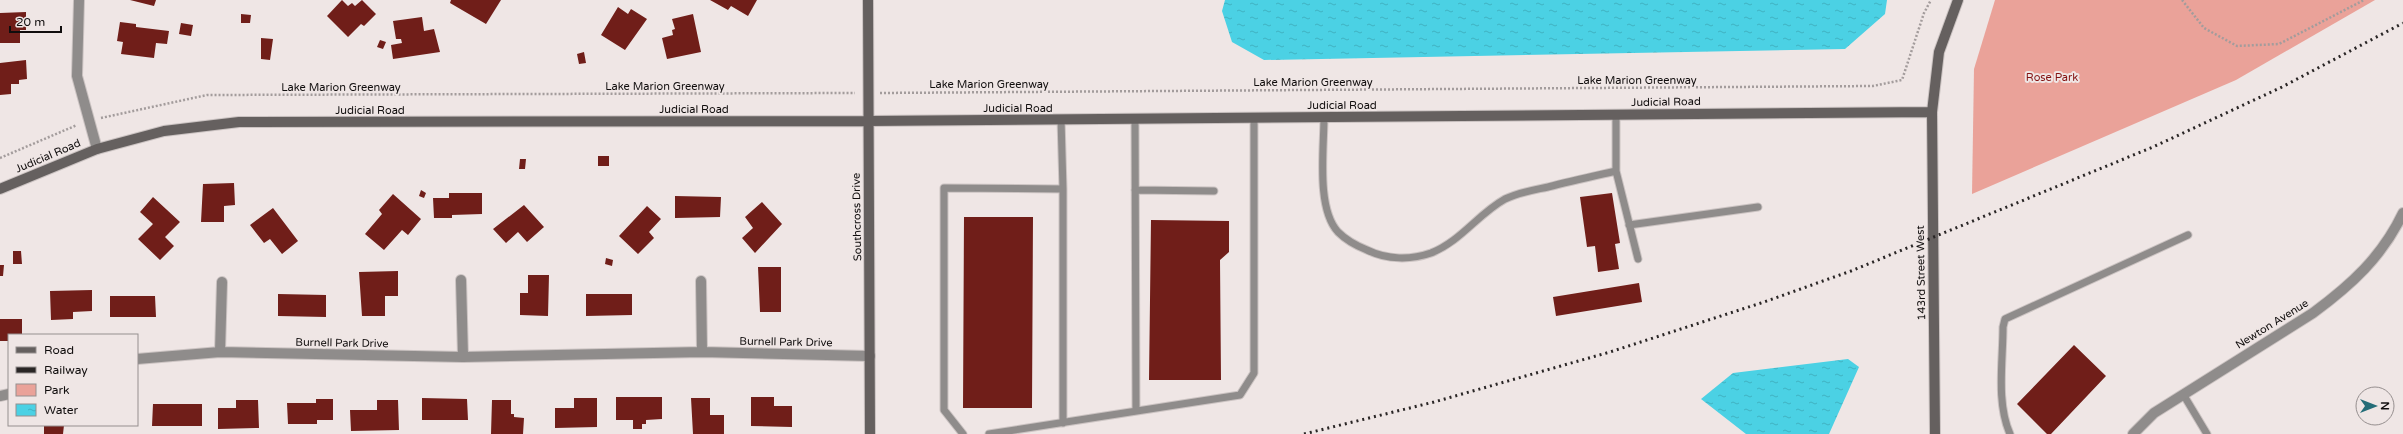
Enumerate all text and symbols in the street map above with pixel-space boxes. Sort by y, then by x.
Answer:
scale bar [10,8,61,34]
text: 20 m [16,15,45,29]
park label: Rose Park [2026,71,2078,84]
street label: Lake Marion Greenway [1577,74,1697,87]
street label: Lake Marion Greenway [1253,76,1373,89]
street label: Lake Marion Greenway [929,78,1049,91]
street label: Lake Marion Greenway [605,80,725,93]
street label: Lake Marion Greenway [281,81,401,94]
street label: Judicial Road [1631,95,1701,109]
street label: Judicial Road [1307,99,1377,112]
street label: Judicial Road [983,102,1053,115]
street label: Judicial Road [659,103,729,116]
street label: Judicial Road [335,104,405,117]
street label: Judicial Road [13,136,83,176]
street label: Southcross Drive [850,173,864,261]
street label: 143rd Street West [1914,225,1928,321]
street label: Newton Avenue [2233,296,2311,352]
legend [8,334,138,426]
street label: Burnell Park Drive [739,335,833,349]
street label: Burnell Park Drive [295,336,389,350]
text: Road [44,343,74,357]
text: Railway [44,363,88,377]
text: Park [44,383,70,397]
north arrow [2355,386,2395,426]
text: N [2378,402,2391,410]
text: Water [44,403,79,417]

